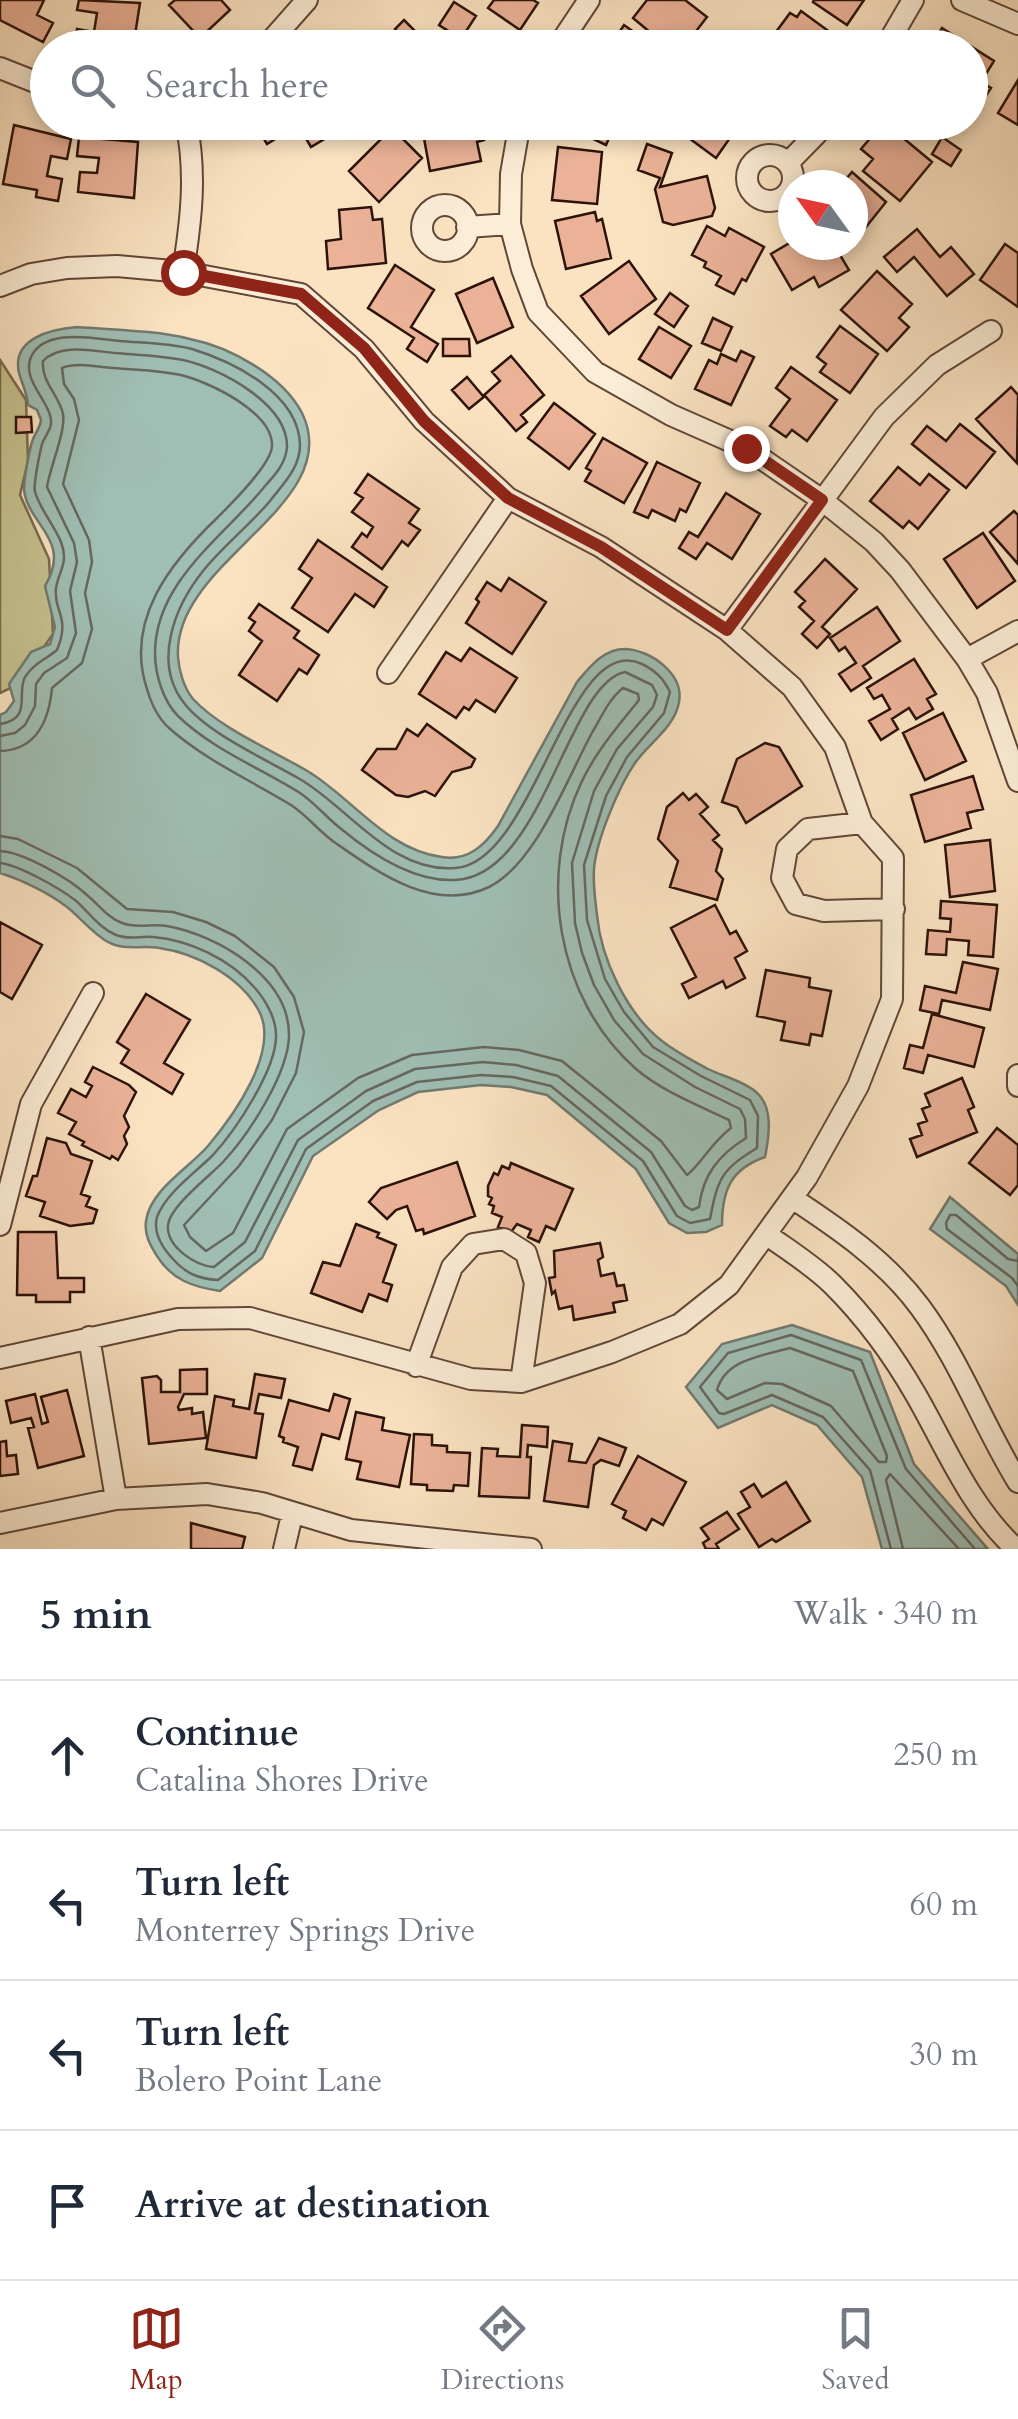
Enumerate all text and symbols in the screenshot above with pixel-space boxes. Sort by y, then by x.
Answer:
search box [30,30,988,140]
icon: search [65,58,120,113]
text: Search here [145,59,329,111]
north arrow [778,170,868,260]
route start [161,250,207,296]
route end [724,426,770,472]
text: 5 min [40,1586,152,1643]
text: Walk · 340 m [793,1592,978,1636]
text: Continue [135,1707,299,1759]
icon: ahead [40,1728,95,1783]
text: 250 m [893,1733,978,1777]
text: Catalina Shores Drive [135,1759,429,1803]
text: Turn left [135,1857,289,1909]
icon: left [40,1878,95,1933]
text: 60 m [910,1883,978,1927]
text: Monterrey Springs Drive [135,1909,475,1953]
text: Turn left [135,2007,289,2059]
icon: left [40,2028,95,2083]
text: 30 m [910,2033,978,2077]
text: Bolero Point Lane [135,2059,382,2103]
icon: arrive [40,2178,95,2233]
text: Arrive at destination [135,2179,490,2231]
tab: Map [129,2301,184,2399]
tab: Directions [441,2301,564,2399]
tab: Saved [821,2301,889,2399]

